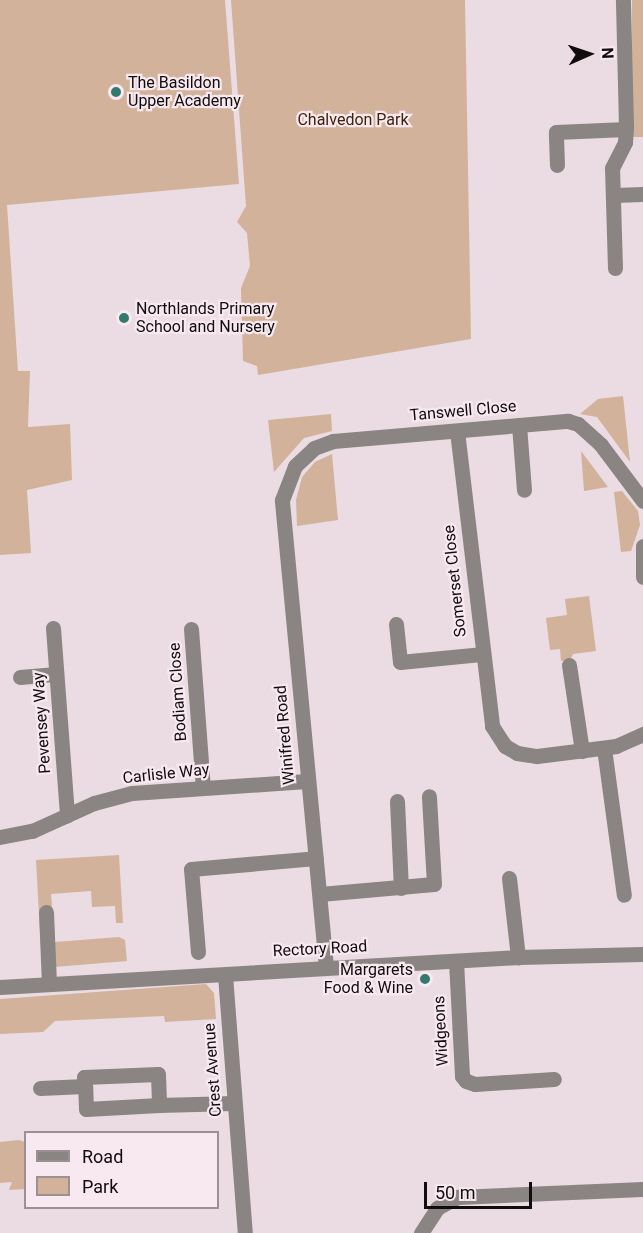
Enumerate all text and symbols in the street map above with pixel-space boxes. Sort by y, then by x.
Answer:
north arrow [559,24,619,84]
text: N [598,47,617,59]
place label: The Basildon Upper Academy [128,73,241,111]
marker: The Basildon Upper Academy [109,85,123,99]
park label: Chalvedon Park [297,110,409,130]
place label: Northlands Primary School and Nursery [136,299,275,337]
marker: Northlands Primary School and Nursery [117,311,131,325]
street label: Tanswell Close [409,397,517,425]
street label: Somerset Close [440,524,470,638]
street label: Bodiam Close [165,642,191,742]
street label: Pevensey Way [29,672,55,774]
street label: Winifred Road [271,684,299,786]
street label: Carlisle Way [122,760,210,788]
street label: Rectory Road [272,937,368,961]
place label: Margarets Food & Wine [324,960,413,998]
marker: Margarets Food & Wine [418,972,432,986]
street label: Widgeons [430,995,452,1067]
street label: Crest Avenue [200,1022,226,1118]
legend [24,1131,219,1209]
text: Road [82,1146,123,1167]
scale bar [427,1170,535,1208]
text: Park [82,1176,118,1197]
text: 50 m [435,1182,475,1203]

